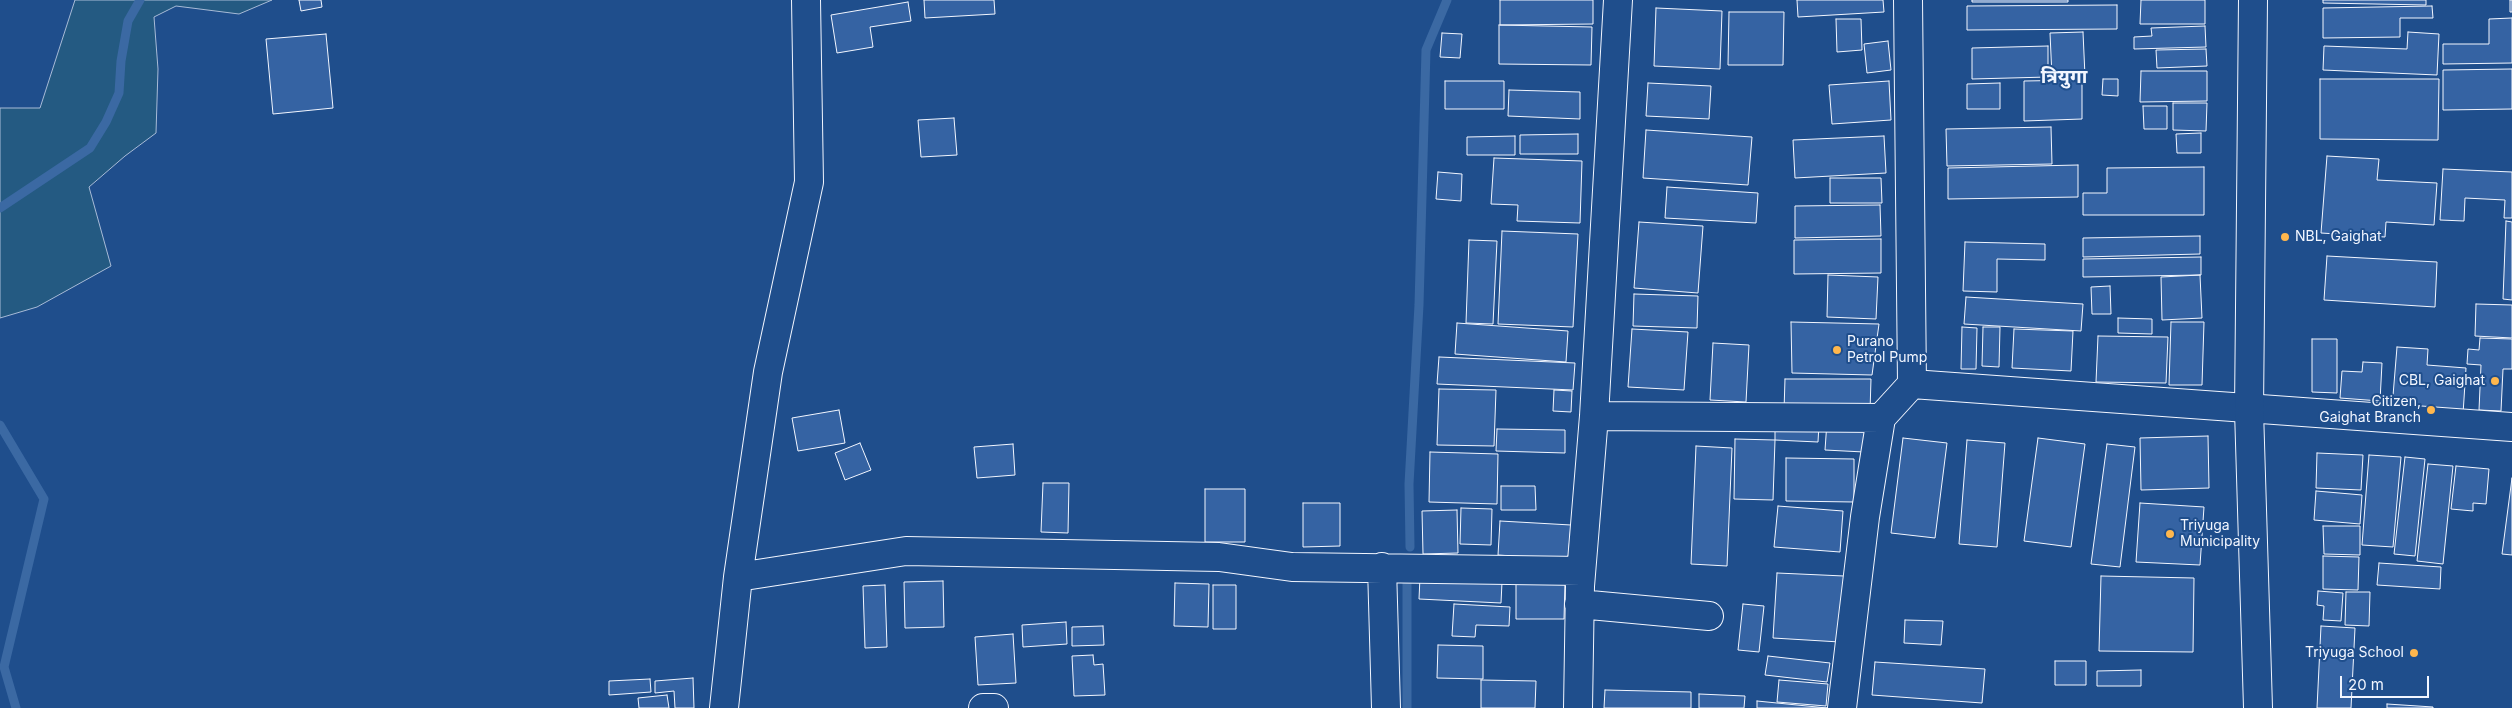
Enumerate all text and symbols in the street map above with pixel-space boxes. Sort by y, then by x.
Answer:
district label: त्रियुगा [2041,66,2087,88]
place label: NBL, Gaighat [2295,229,2382,245]
marker: NBL, Gaighat [2279,231,2291,243]
place label: Purano Petrol Pump [1847,334,1927,367]
marker: Purano Petrol Pump [1831,344,1843,356]
place label: CBL, Gaighat [2399,373,2485,389]
marker: CBL, Gaighat [2489,375,2501,387]
place label: Citizen, Gaighat Branch [2319,394,2421,427]
marker: Citizen, Gaighat Branch [2425,404,2437,416]
place label: Triyuga Municipality [2180,518,2260,550]
marker: Triyuga Municipality [2164,528,2176,540]
place label: Triyuga School [2305,645,2404,661]
marker: Triyuga School [2408,647,2420,659]
scale bar [2342,666,2431,698]
text: 20 m [2348,675,2384,694]

